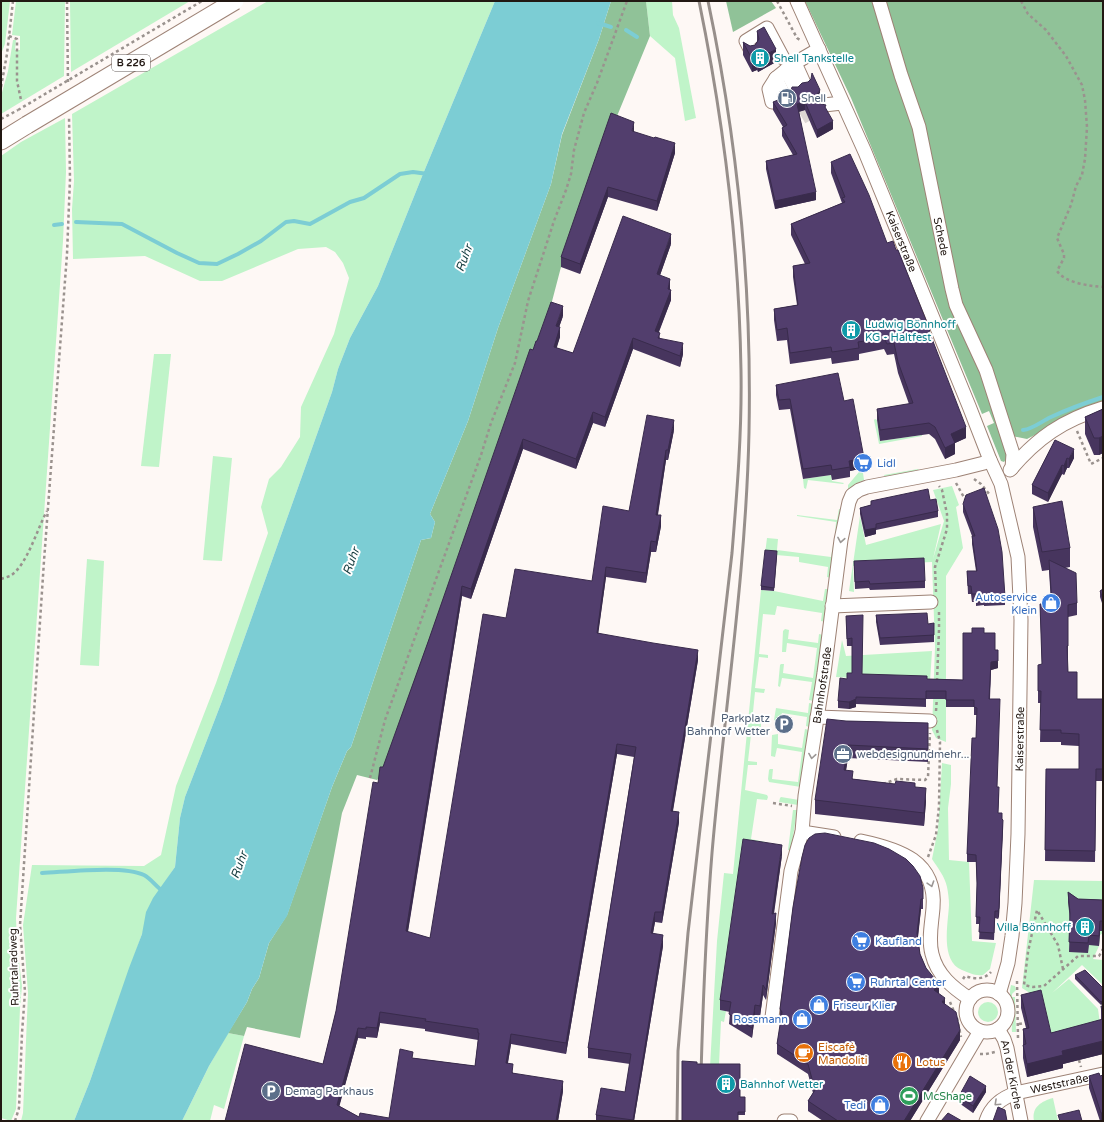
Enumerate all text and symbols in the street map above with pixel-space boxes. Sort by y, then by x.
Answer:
building icon: Shell Tankstelle [749,47,771,69]
place label: Shell Tankstelle [774,52,854,65]
road number: B 226 [112,55,150,71]
fuel station icon: Shell [776,87,798,109]
place label: Shell [801,92,826,105]
street label: Kaiserstraße [883,209,920,274]
street label: Schede [931,216,952,257]
water label: Ruhr [453,241,476,273]
place label: Ludwig Bönnhoff KG - Haltfest [865,318,956,344]
building icon: Ludwig Bönnhoff KG - Haltfest [840,319,862,341]
supermarket icon: Lidl [852,452,874,474]
place label: Lidl [877,457,896,470]
one-way arrow [837,537,846,543]
water label: Ruhr [340,544,363,576]
place label: Autoservice Klein [975,591,1037,617]
shop icon: Autoservice Klein [1040,592,1062,614]
street label: Bahnhofstraße [810,646,834,725]
street label: Kaiserstraße [1013,707,1027,771]
place label: Parkplatz Bahnhof Wetter [687,712,771,738]
parking icon: Parkplatz Bahnhof Wetter [773,713,795,735]
office icon: webdesignundmehr... [832,743,854,765]
place label: webdesignundmehr... [857,748,970,761]
one-way arrow [808,753,817,759]
water label: Ruhr [228,848,251,880]
one-way arrow [926,881,934,888]
building icon: Villa Bönnhoff [1074,916,1096,938]
place label: Villa Bönnhoff [997,921,1071,934]
street label: Ruhrtalradweg [6,928,22,1006]
supermarket icon: Kaufland [850,930,872,952]
place label: Kaufland [875,935,922,948]
supermarket icon: Ruhrtal Center [845,971,867,993]
place label: Ruhrtal Center [870,976,947,989]
shop icon: Friseur Klier [808,994,830,1016]
place label: Friseur Klier [833,999,896,1012]
shop icon: Rossmann [791,1008,813,1030]
place label: Rossmann [733,1013,788,1026]
street label: An der Kirche [998,1038,1025,1110]
place label: Eiscafé Mandoliti [818,1041,868,1067]
cafe icon: Eiscafé Mandoliti [793,1042,815,1064]
restaurant icon: Lotus [891,1051,913,1073]
place label: Lotus [916,1056,945,1069]
street label: Weststraße [1029,1071,1090,1096]
building icon: Bahnhof Wetter [715,1073,737,1095]
place label: Bahnhof Wetter [740,1078,824,1091]
parking icon: Demag Parkhaus [260,1080,282,1102]
place label: Demag Parkhaus [285,1085,374,1098]
sports icon: McShape [898,1085,920,1107]
place label: McShape [923,1090,972,1103]
shop icon: Tedi [869,1094,891,1116]
one-way arrow [994,1098,1002,1106]
place label: Tedi [844,1099,866,1112]

